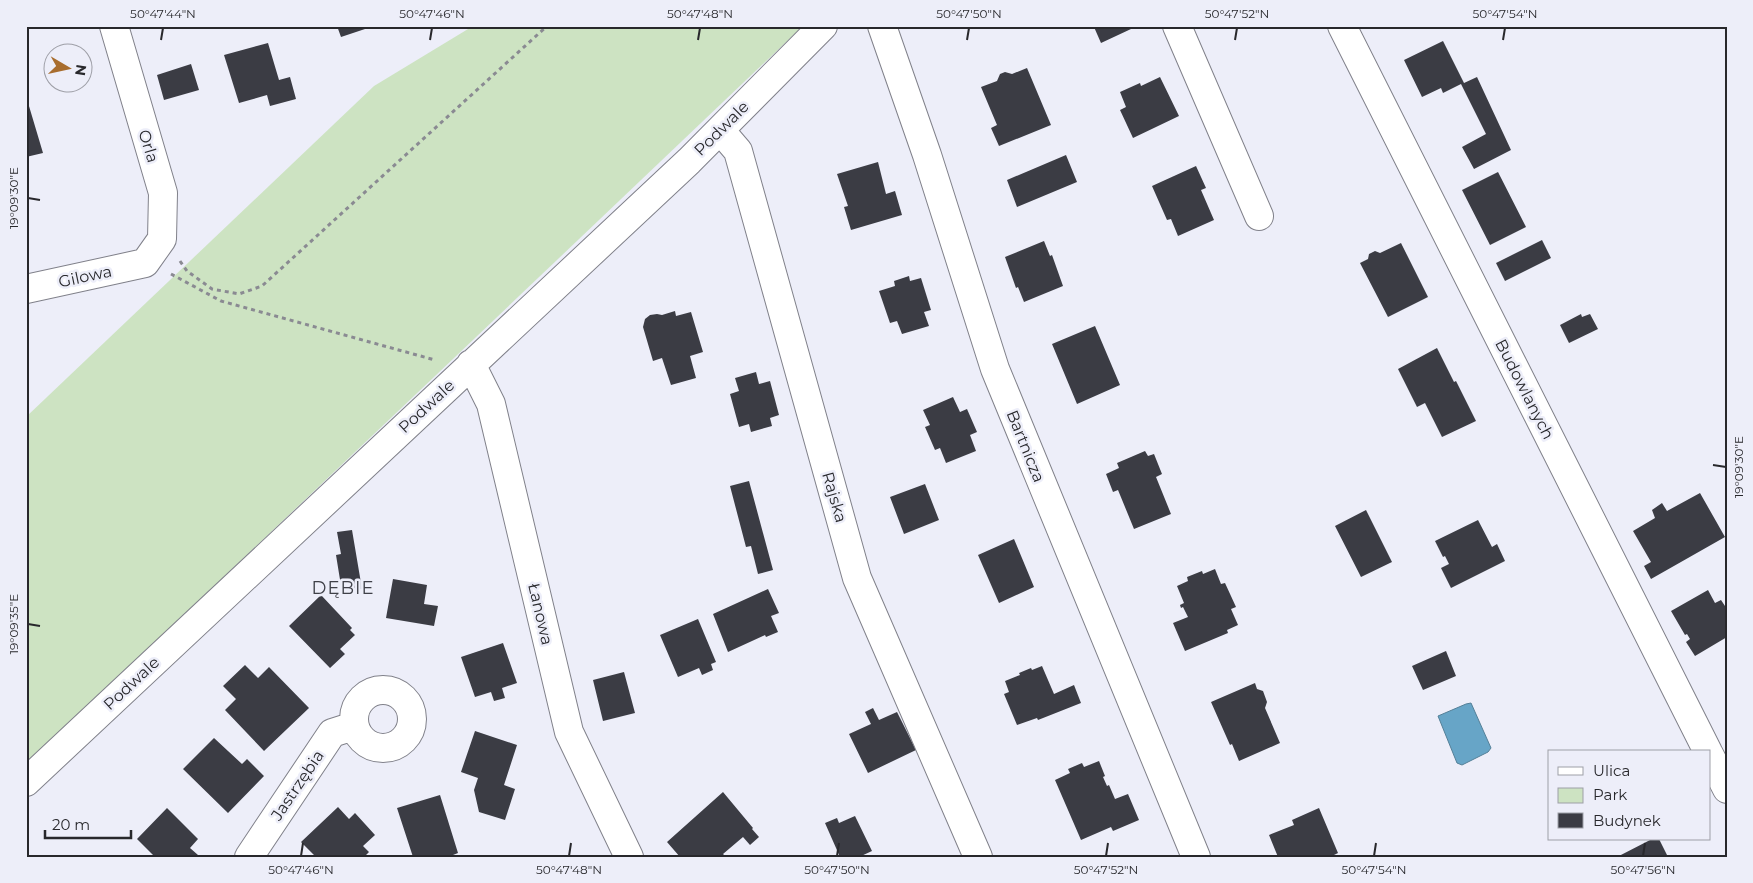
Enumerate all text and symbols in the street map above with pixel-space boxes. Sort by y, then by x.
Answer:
text: 50°47'44"N [130,6,196,21]
text: 50°47'46"N [399,6,465,21]
text: 50°47'48"N [667,6,733,21]
text: 50°47'50"N [936,6,1002,21]
text: 50°47'52"N [1205,6,1269,21]
text: 50°47'54"N [1472,6,1538,21]
north arrow [42,42,92,92]
text: N [71,63,91,77]
street label: Podwale [690,97,753,160]
street label: Orla [135,127,162,165]
text: 19°09'30"E [6,167,21,229]
street label: Gilowa [57,262,113,291]
street label: Budowlanych [1491,336,1558,443]
street label: Podwale [395,376,458,437]
street label: Bartnicza [1002,407,1049,485]
text: 19°09'30"E [1731,436,1746,498]
street label: Rajska [818,470,851,525]
district label: DĘBIE [312,577,374,599]
street label: Łanowa [524,581,557,647]
text: 19°09'35"E [6,594,21,654]
street label: Podwale [100,653,163,714]
street label: Jastrzębia [266,747,328,825]
legend [1548,750,1710,840]
text: Ulica [1593,761,1630,780]
text: Park [1593,785,1627,804]
scale bar [45,808,131,840]
text: Budynek [1593,811,1661,830]
text: 20 m [52,815,90,834]
text: 50°47'46"N [268,862,334,877]
text: 50°47'48"N [536,862,602,877]
text: 50°47'50"N [804,862,870,877]
text: 50°47'52"N [1074,862,1138,877]
text: 50°47'54"N [1341,862,1407,877]
text: 50°47'56"N [1611,862,1675,877]

